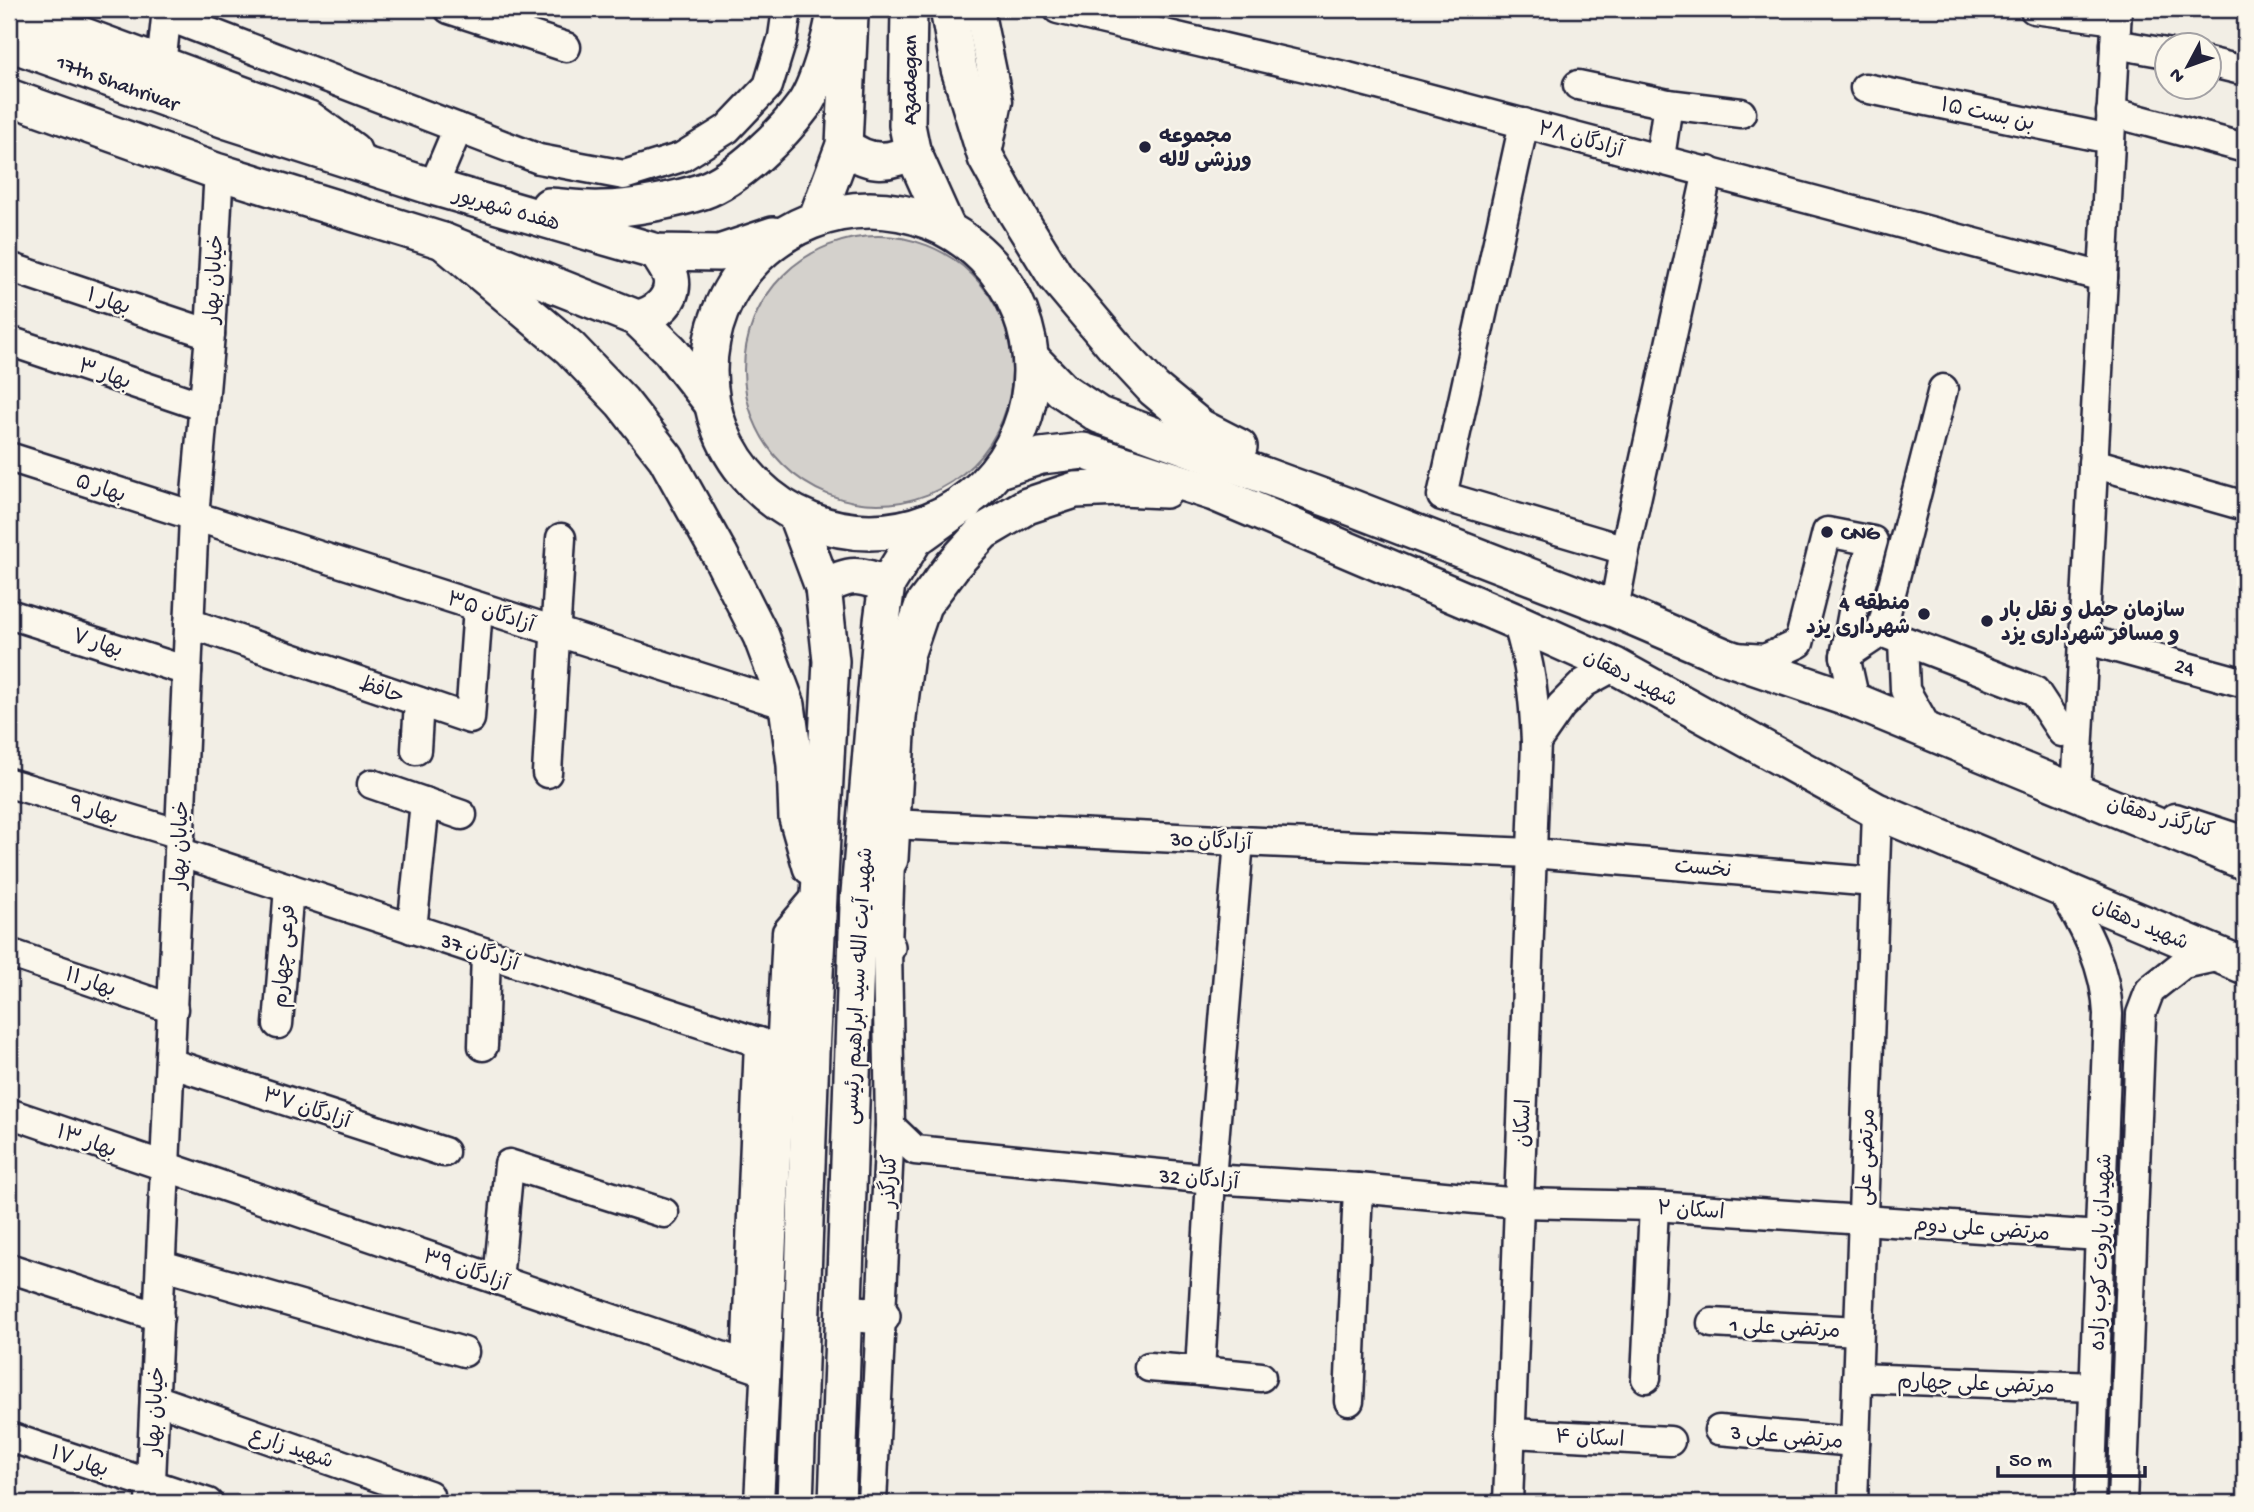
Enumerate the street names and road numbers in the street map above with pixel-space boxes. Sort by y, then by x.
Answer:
street label: Azadegan [900,35,925,125]
street label: 17th Shahrivar [51,51,183,120]
street label: بن بست ۱۵ [1938,94,2037,139]
street label: ۲۸ آزادگان [1535,115,1627,165]
street label: هفده شهریور [448,184,562,239]
street label: خیابان بهار [202,234,231,326]
street label: بهار ۱ [83,285,133,322]
street label: بهار ۳ [74,356,133,397]
street label: بهار ۵ [72,470,128,510]
street label: آزادگان ۳۵ [443,586,538,640]
street label: بهار ۷ [68,625,125,665]
street label: شهید دهقان [1578,646,1681,714]
street label: 24 [2171,655,2197,684]
street label: حافظ [355,673,407,712]
street label: کنارگذر دهقان [2104,790,2217,846]
street label: بهار ۹ [65,793,121,832]
street label: خیابان بهار [168,800,197,892]
street label: آزادگان 30 [1169,826,1253,858]
street label: شهید آیت الله سید ابراهیم رئیسی [839,847,880,1126]
street label: نخست [1673,856,1732,885]
street label: شهید دهقان [2088,895,2192,958]
street label: فرعی چهارم [270,904,303,1009]
street label: آزادگان 37 [436,927,523,979]
street label: بهار ۱۱ [61,964,119,1005]
street label: آزادگان ۳۷ [259,1082,355,1136]
street label: اسکان [1512,1098,1539,1148]
street label: مرتضی علی [1854,1108,1883,1206]
street label: بهار ۱۳ [53,1121,119,1165]
street label: شهیدان باروت کوب زاده [2088,1153,2119,1351]
street label: کنارگذر [875,1154,905,1210]
street label: آزادگان 32 [1157,1162,1241,1197]
street label: اسکان ۲ [1656,1198,1725,1227]
street label: مرتضی علی دوم [1913,1214,2051,1249]
street label: آزادگان ۳۹ [419,1243,513,1299]
street label: مرتضی علی 1 [1728,1315,1841,1346]
street label: خیابان بهار [143,1366,172,1458]
street label: مرتضی علی چهارم [1897,1371,2055,1402]
street label: مرتضی علی 3 [1728,1422,1844,1457]
street label: شهید زارع [246,1424,336,1476]
street label: اسکان ۴ [1555,1426,1625,1455]
street label: بهار ۱۷ [47,1442,111,1484]

